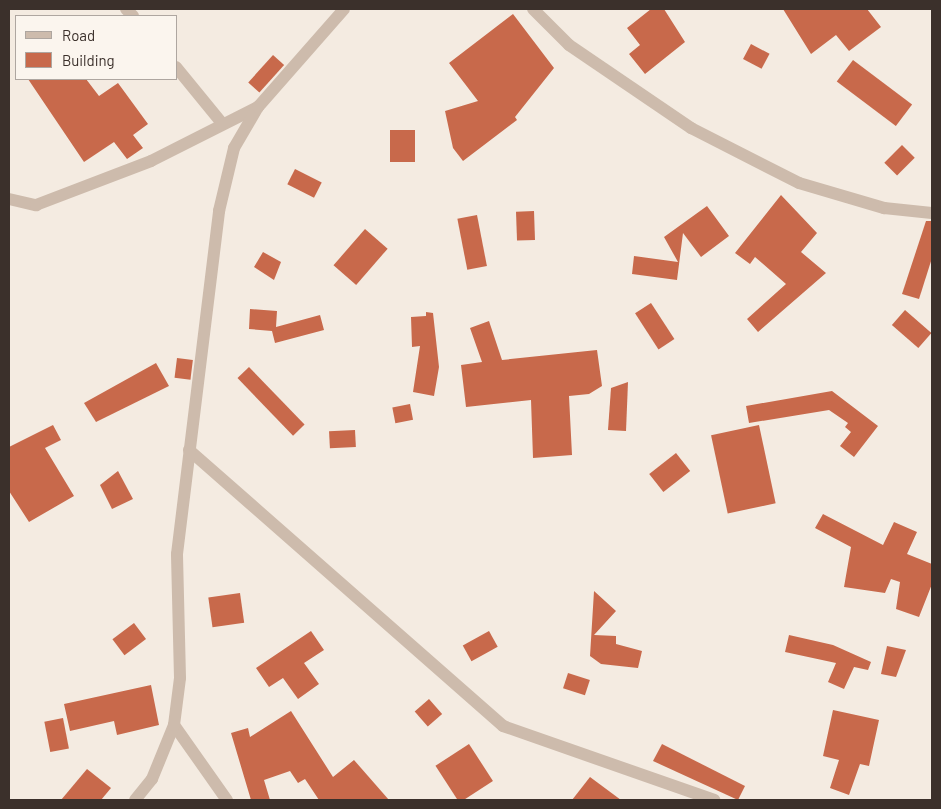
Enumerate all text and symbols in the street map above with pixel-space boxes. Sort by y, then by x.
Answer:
legend [15,15,178,80]
text: Road [62,26,95,44]
text: Building [62,51,115,69]

